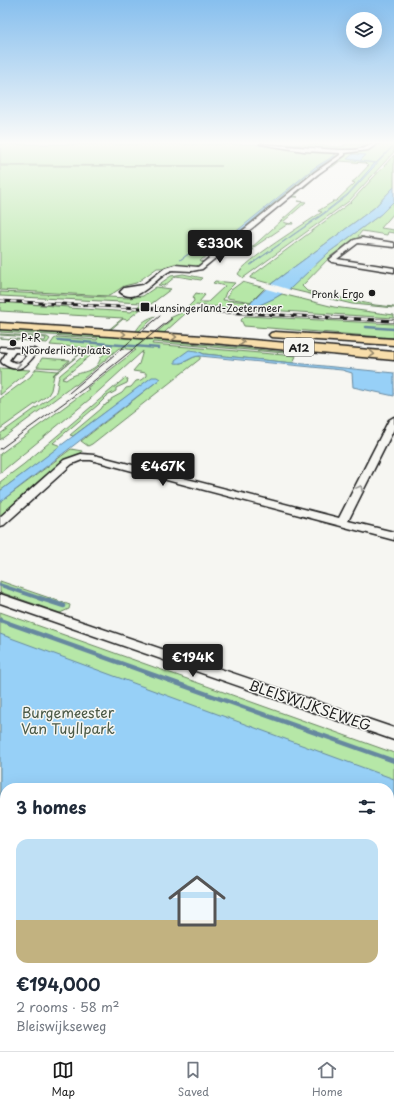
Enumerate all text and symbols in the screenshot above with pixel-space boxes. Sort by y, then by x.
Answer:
map controls [346,12,382,48]
button: layers [346,12,382,48]
pin: €330K [192,230,248,264]
text: €330K [197,233,243,252]
place label: Pronk Ergo [312,286,364,301]
marker: Pronk Ergo [367,288,377,298]
place label: Lansingerland-Zoetermeer [154,300,282,315]
marker: Lansingerland-Zoetermeer [139,301,151,313]
one-way arrow [120,329,126,338]
place label: P+R Noorderlichtplaats [21,330,111,357]
one-way arrow [171,333,177,342]
marker: P+R Noorderlichtplaats [8,338,18,348]
one-way arrow [239,338,245,347]
road number: A12 [284,338,314,356]
one-way arrow [369,349,375,358]
one-way arrow [14,360,21,369]
pin: €467K [135,453,191,487]
text: €467K [140,456,186,475]
one-way arrow [355,484,363,492]
pin: €194K [165,644,221,678]
text: €194K [172,647,214,666]
street label: BLEISWIJKSEWEG [246,674,374,736]
park label: Burgemeester Van Tuyllpark [21,702,115,739]
text: 3 homes [16,794,86,820]
icon: filters [356,796,378,818]
icon: home [161,865,233,937]
text: €194,000 [16,971,100,997]
text: 2 rooms · 58 m² [16,997,119,1016]
text: Bleiswijkseweg [16,1016,107,1035]
tab: Map [51,1059,75,1100]
tab: Saved [178,1059,209,1100]
tab: Home [312,1059,343,1100]

